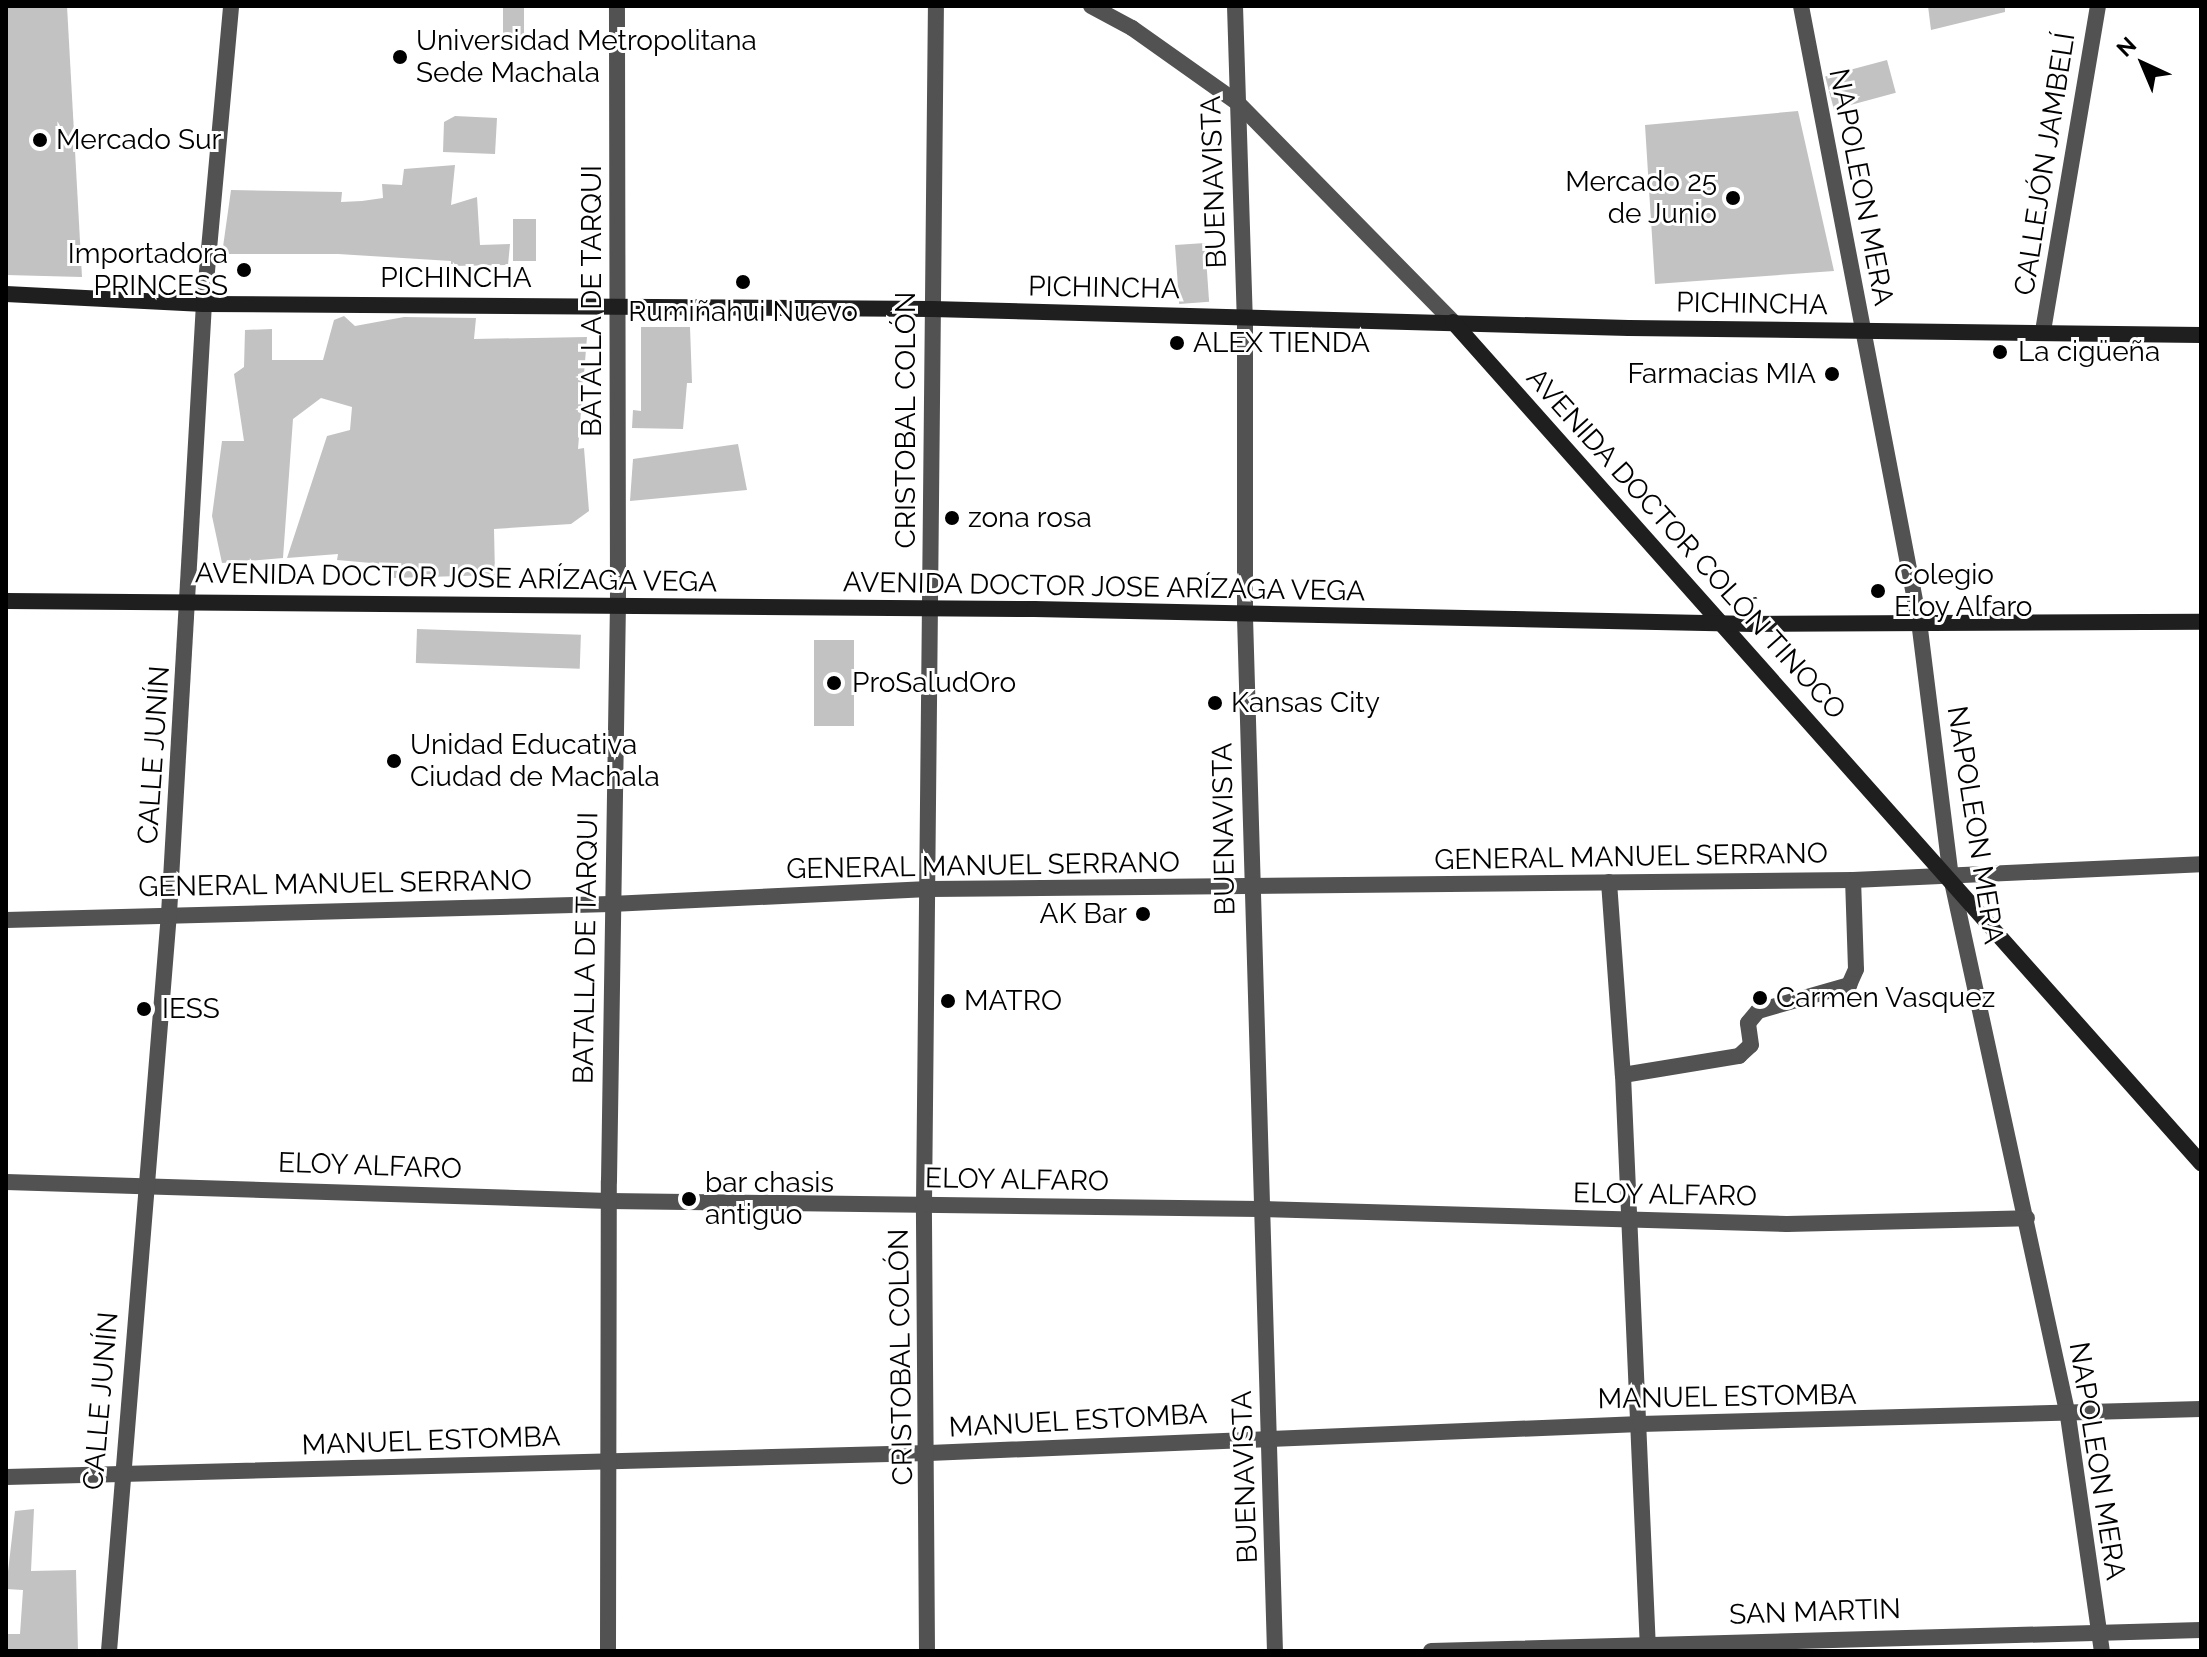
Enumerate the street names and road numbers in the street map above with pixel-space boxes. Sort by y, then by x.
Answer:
street label: CALLEJÓN JAMBELÍ [2008,30,2082,298]
street label: NAPOLEON MERA [1822,66,1900,308]
street label: BUENAVISTA [1194,95,1234,269]
street label: BATALLA DE TARQUI [575,164,609,438]
street label: PICHINCHA [380,261,532,295]
street label: PICHINCHA [1028,270,1180,306]
street label: PICHINCHA [1676,286,1828,322]
street label: CRISTOBAL COLÓN [889,291,923,549]
street label: AVENIDA DOCTOR COLÓN TINOCO [1519,361,1853,727]
street label: AVENIDA DOCTOR JOSE ARÍZAGA VEGA [192,557,720,599]
street label: AVENIDA DOCTOR JOSE ARÍZAGA VEGA [840,566,1368,608]
street label: CALLE JUNÍN [131,664,177,846]
street label: NAPOLEON MERA [1940,704,2010,946]
street label: BUENAVISTA [1206,742,1242,916]
street label: BATALLA DE TARQUI [567,811,605,1085]
street label: GENERAL MANUEL SERRANO [1433,837,1829,877]
street label: GENERAL MANUEL SERRANO [785,846,1181,886]
street label: GENERAL MANUEL SERRANO [137,864,533,904]
street label: ELOY ALFARO [277,1146,463,1186]
street label: ELOY ALFARO [924,1162,1110,1198]
street label: ELOY ALFARO [1572,1177,1758,1213]
street label: CRISTOBAL COLÓN [882,1228,920,1486]
street label: CALLE JUNÍN [76,1310,126,1492]
street label: NAPOLEON MERA [2062,1340,2132,1582]
street label: MANUEL ESTOMBA [1597,1378,1857,1416]
street label: BUENAVISTA [1225,1390,1265,1564]
street label: MANUEL ESTOMBA [947,1397,1209,1445]
street label: MANUEL ESTOMBA [301,1420,561,1462]
street label: SAN MARTIN [1729,1592,1901,1632]

